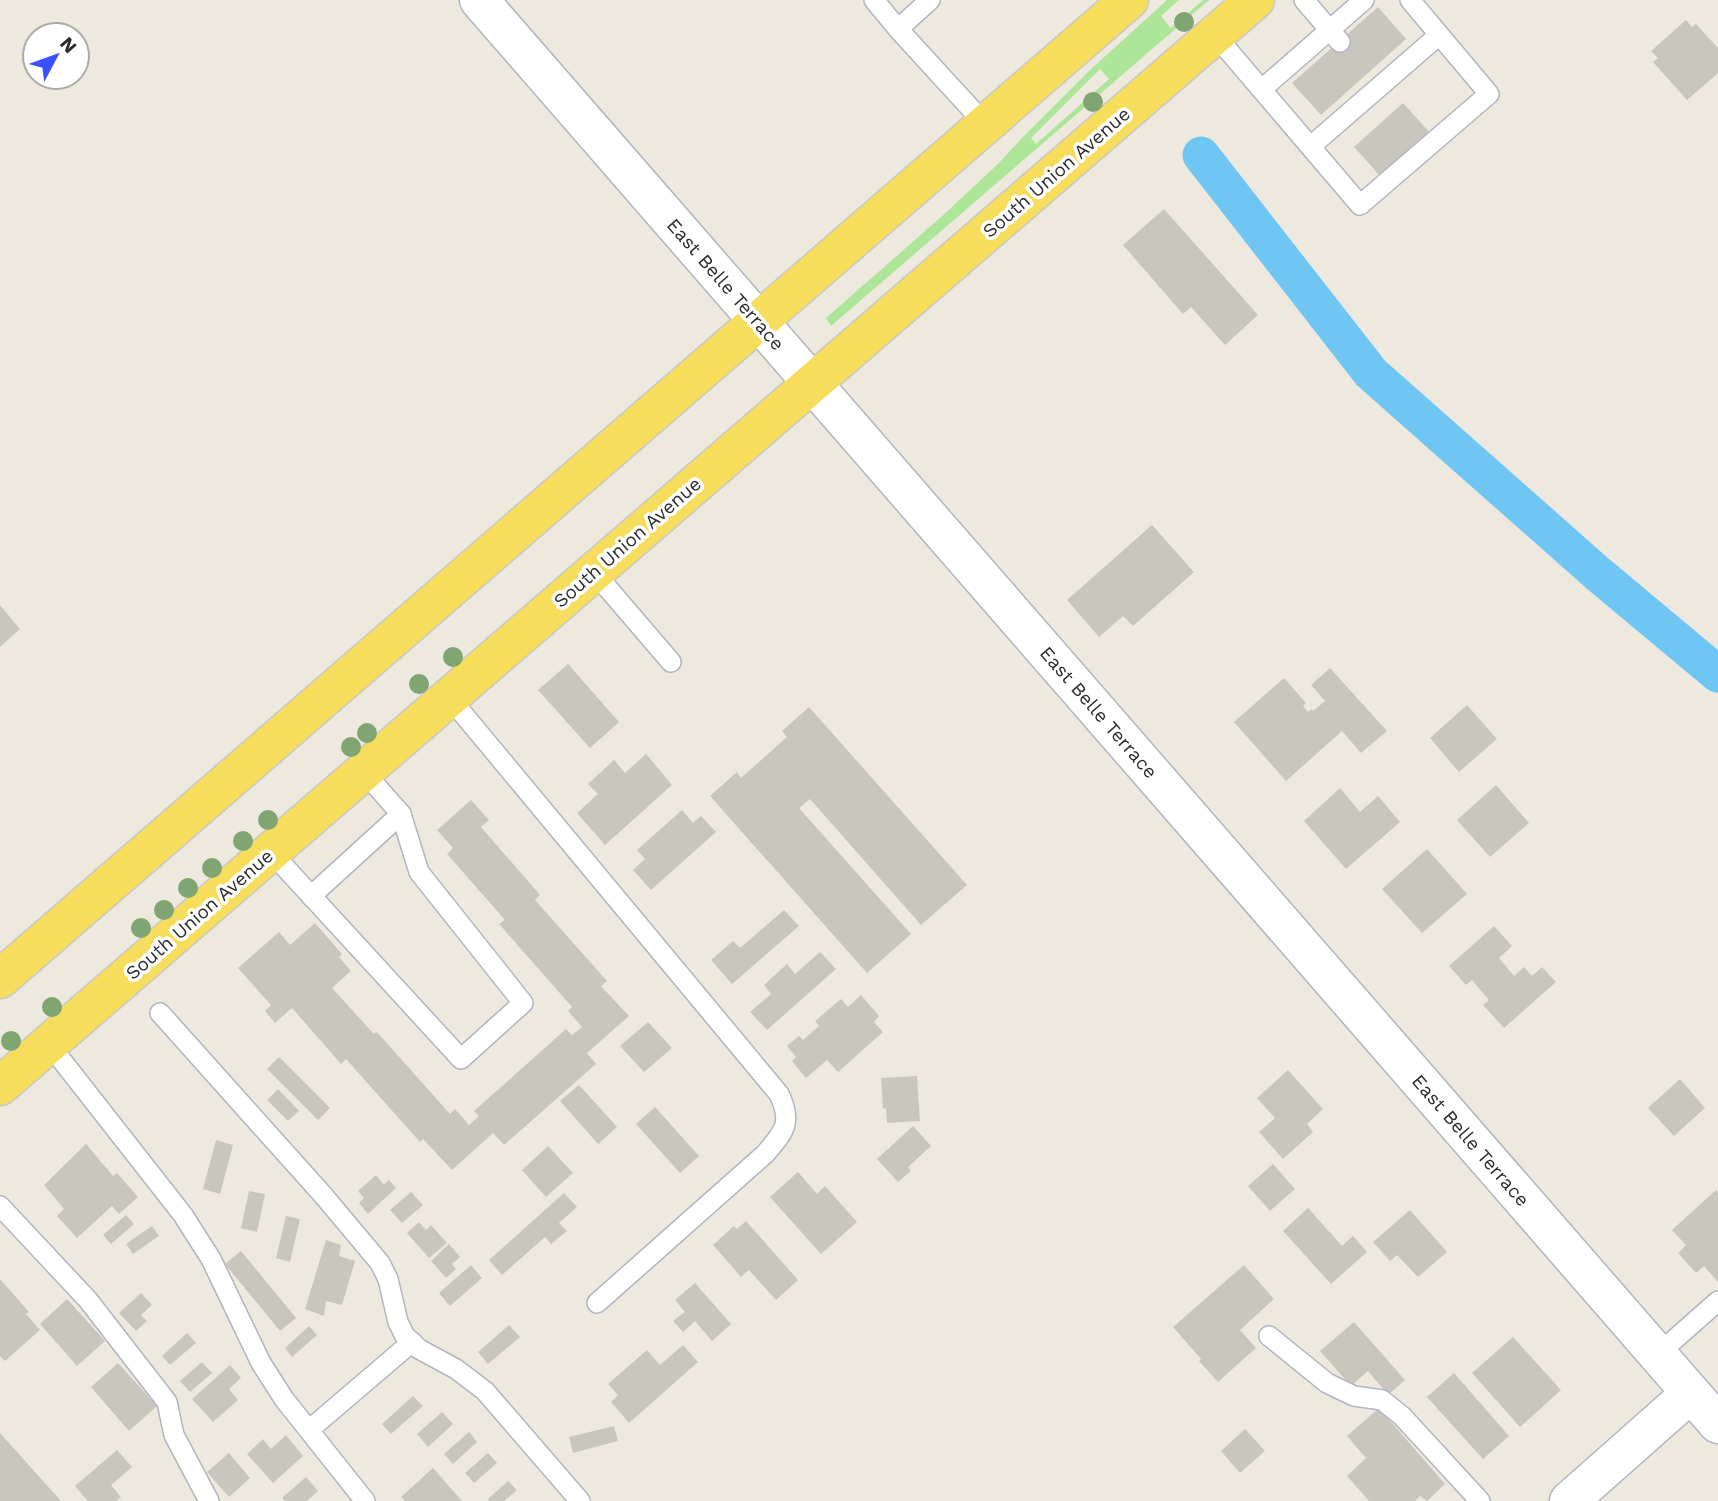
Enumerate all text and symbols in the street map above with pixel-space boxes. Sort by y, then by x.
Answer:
north arrow [21,21,91,91]
text: N [55,32,82,58]
street label: South Union Avenue [978,102,1135,243]
street label: East Belle Terrace [662,214,789,355]
street label: South Union Avenue [549,472,706,613]
street label: East Belle Terrace [1035,642,1162,783]
street label: South Union Avenue [121,844,278,985]
street label: East Belle Terrace [1407,1070,1534,1211]

